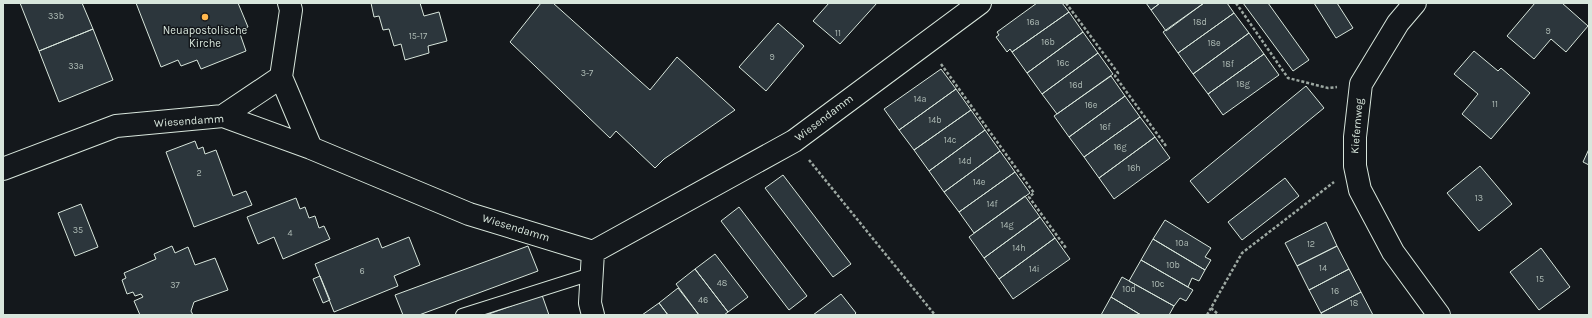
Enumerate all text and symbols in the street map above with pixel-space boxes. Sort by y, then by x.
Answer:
house number: 33b [48,11,64,21]
marker: Neuapostolische Kirche [200,12,210,22]
house number: 16a [1026,17,1040,27]
house number: 18d [1193,17,1207,27]
place label: Neuapostolische Kirche [163,24,248,50]
house number: 9 [1545,26,1551,36]
house number: 11 [835,28,841,38]
house number: 15-17 [409,31,428,41]
house number: 16b [1041,37,1055,47]
house number: 18e [1207,38,1221,48]
house number: 9 [769,52,775,62]
house number: 16c [1057,58,1070,68]
house number: 18f [1222,59,1235,69]
house number: 33a [68,61,84,71]
house number: 3-7 [581,68,594,78]
house number: 18g [1236,79,1250,89]
house number: 16d [1069,80,1083,90]
street label: Wiesendamm [792,92,856,144]
house number: 14a [914,94,927,104]
street label: Kiefernweg [1348,97,1366,154]
house number: 11 [1492,99,1498,109]
house number: 16e [1085,100,1098,110]
street label: Wiesendamm [154,112,224,130]
house number: 14b [928,115,942,125]
house number: 16f [1099,122,1112,132]
house number: 14c [944,135,957,145]
house number: 16g [1113,142,1127,152]
house number: 14d [958,156,972,166]
house number: 16h [1127,163,1141,173]
house number: 2 [196,168,202,178]
house number: 14e [973,177,986,187]
house number: 13 [1475,193,1483,203]
house number: 14f [986,199,998,209]
street label: Wiesendamm [481,212,551,244]
house number: 14g [1000,220,1014,230]
house number: 35 [73,225,83,235]
house number: 4 [287,228,293,238]
house number: 10a [1175,238,1189,248]
house number: 12 [1307,239,1315,249]
house number: 14h [1012,243,1026,253]
house number: 10b [1166,260,1180,270]
house number: 14 [1319,263,1327,273]
house number: 14i [1029,264,1039,274]
house number: 6 [359,266,365,276]
house number: 15 [1536,274,1544,284]
house number: 48 [717,278,728,288]
house number: 10c [1152,279,1165,289]
house number: 37 [170,280,181,290]
house number: 10d [1122,284,1136,294]
house number: 16 [1331,286,1339,296]
house number: 46 [698,295,708,305]
house number: 18 [1350,298,1359,308]

